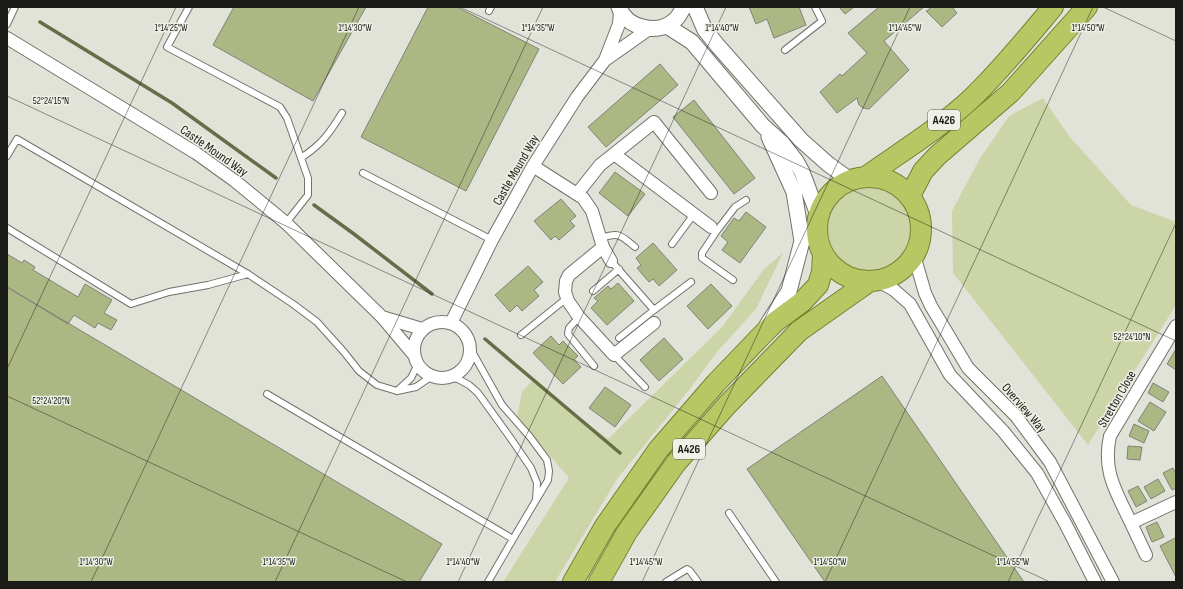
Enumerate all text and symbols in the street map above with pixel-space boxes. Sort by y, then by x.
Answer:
text: 1°14'25"W [155,22,188,34]
text: 1°14'30"W [338,22,372,34]
text: 1°14'35"W [522,22,555,34]
text: 1°14'40"W [705,22,739,34]
text: 1°14'45"W [889,22,922,34]
text: 1°14'50"W [1071,22,1105,34]
text: 52°24'15"N [33,95,69,107]
road number: A426 [928,110,960,130]
street label: Castle Mound Way [177,122,251,180]
street label: Castle Mound Way [489,132,543,208]
text: 52°24'10"N [1114,331,1150,343]
street label: Stretton Close [1094,368,1140,430]
street label: Overview Way [998,380,1050,436]
text: 52°24'20"N [32,395,70,407]
road number: A426 [673,439,705,459]
text: 1°14'30"W [79,556,113,568]
text: 1°14'35"W [263,556,296,568]
text: 1°14'40"W [446,556,480,568]
text: 1°14'45"W [630,556,663,568]
text: 1°14'50"W [813,556,847,568]
text: 1°14'55"W [997,556,1030,568]

